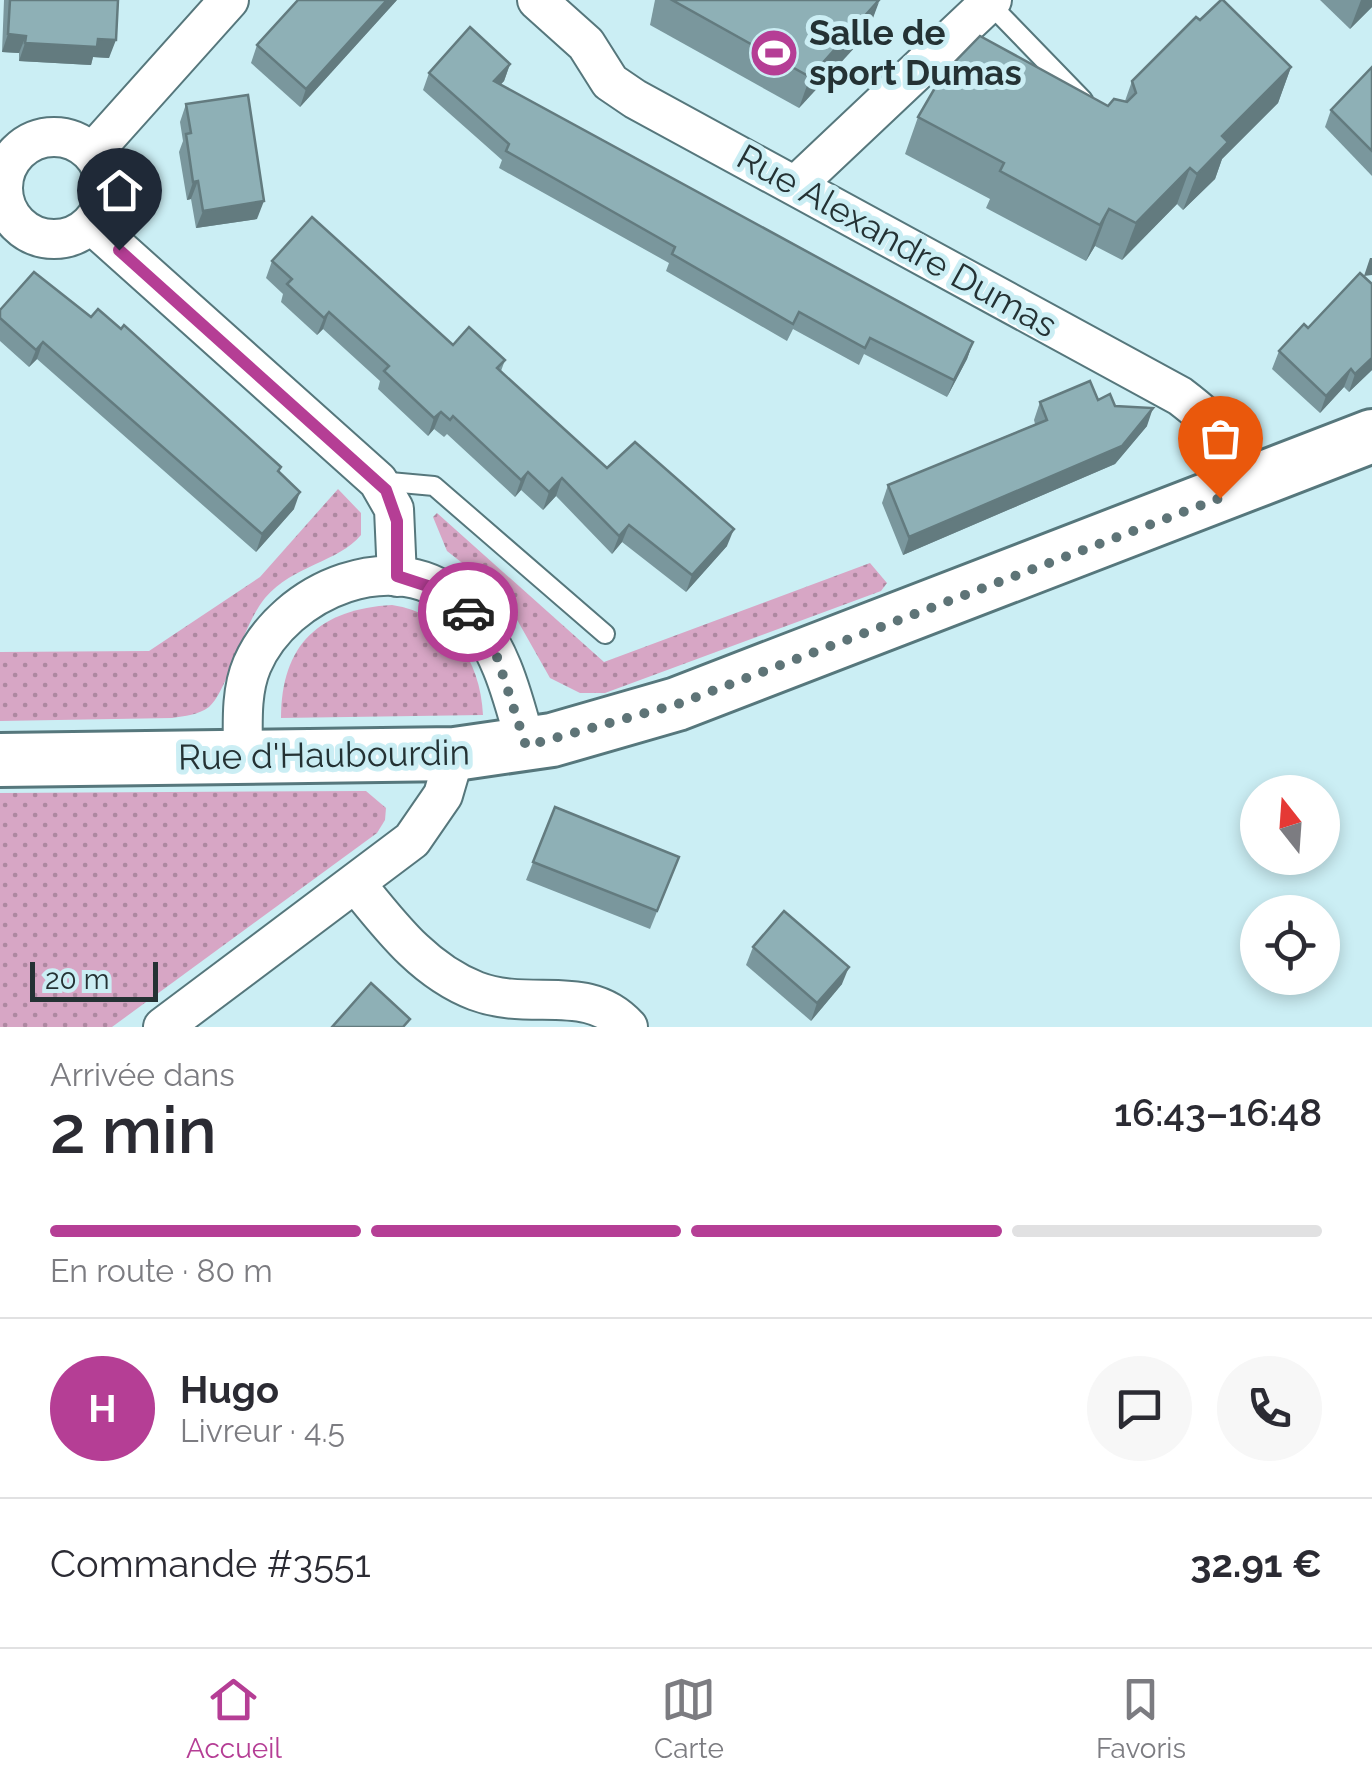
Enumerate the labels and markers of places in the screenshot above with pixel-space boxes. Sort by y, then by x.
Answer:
place label: Salle de sport Dumas [809,12,1022,93]
sports icon: Salle de sport Dumas [748,27,800,79]
pin [77,148,162,251]
pin [1178,396,1263,499]

